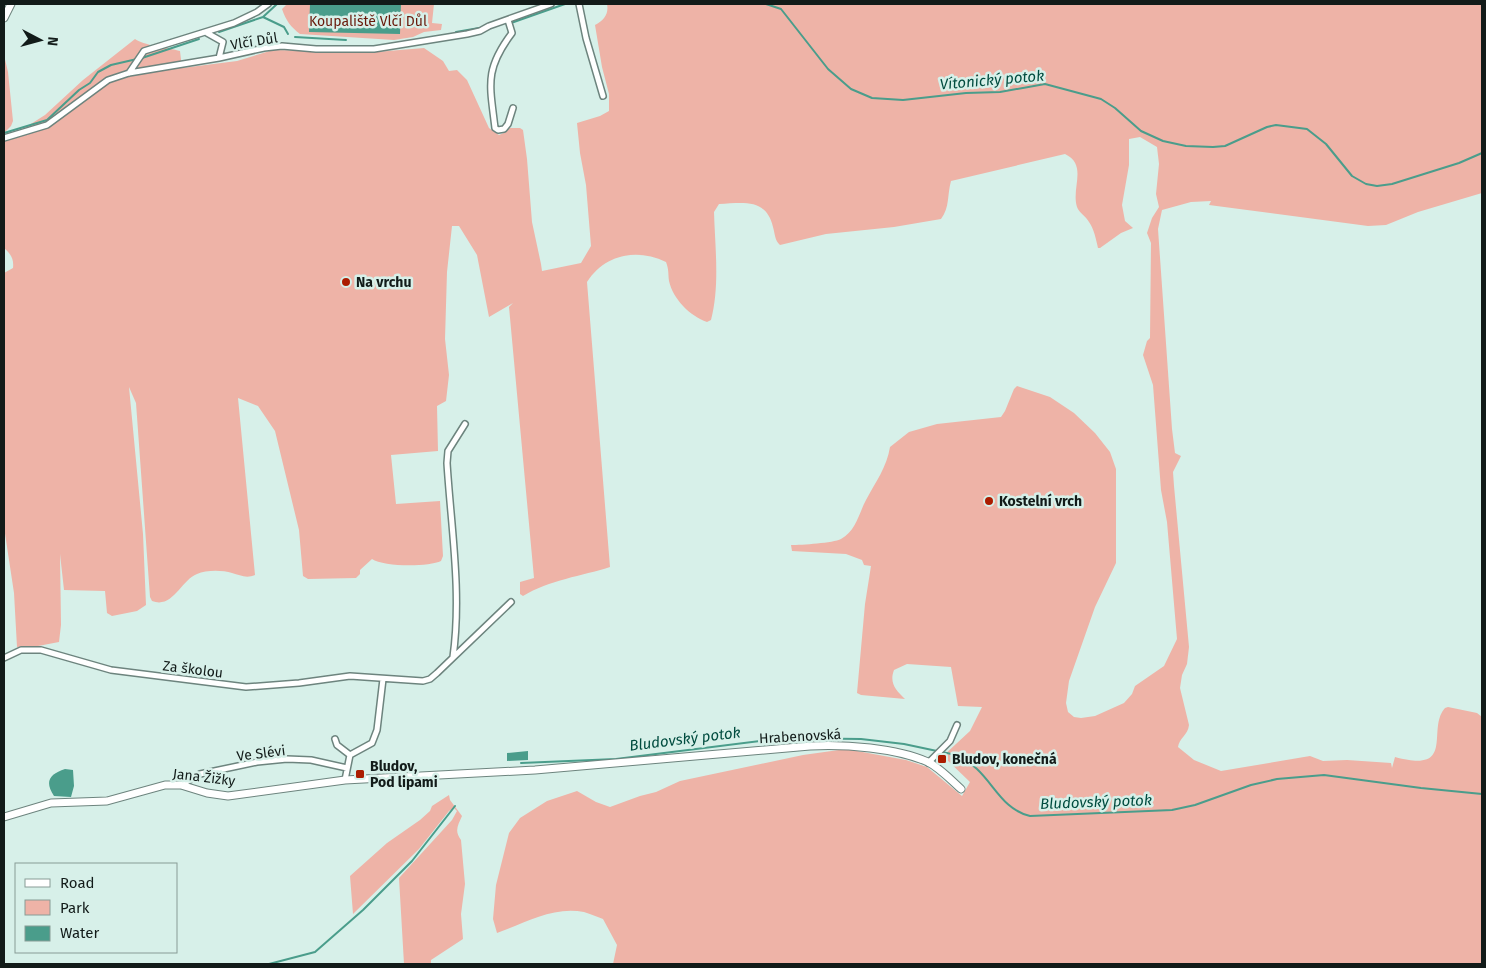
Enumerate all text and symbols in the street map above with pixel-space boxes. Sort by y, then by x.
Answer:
park label: Koupaliště Vlčí Důl [309,13,427,30]
north arrow [15,15,65,65]
street label: Vlčí Důl [229,29,279,54]
text: N [43,36,61,47]
water label: Vítonický potok [939,66,1045,94]
place label: Na vrchu [356,274,411,291]
marker: Na vrchu [340,276,352,288]
place label: Kostelní vrch [999,493,1082,510]
marker: Kostelní vrch [983,495,995,507]
street label: Za školou [162,657,224,682]
water label: Bludovský potok [628,723,742,755]
street label: Hrabenovská [759,726,842,747]
street label: Ve Slévi [236,742,286,765]
place label: Bludov, konečná [952,751,1057,768]
marker: Bludov, konečná [936,753,948,765]
place label: Bludov, Pod lipami [370,758,438,791]
street label: Jana Žižky [172,764,236,790]
marker: Bludov, Pod lipami [354,768,366,780]
water label: Bludovský potok [1040,791,1152,813]
legend [15,863,178,953]
text: Road [60,874,95,892]
text: Park [60,899,90,917]
text: Water [60,924,99,942]

